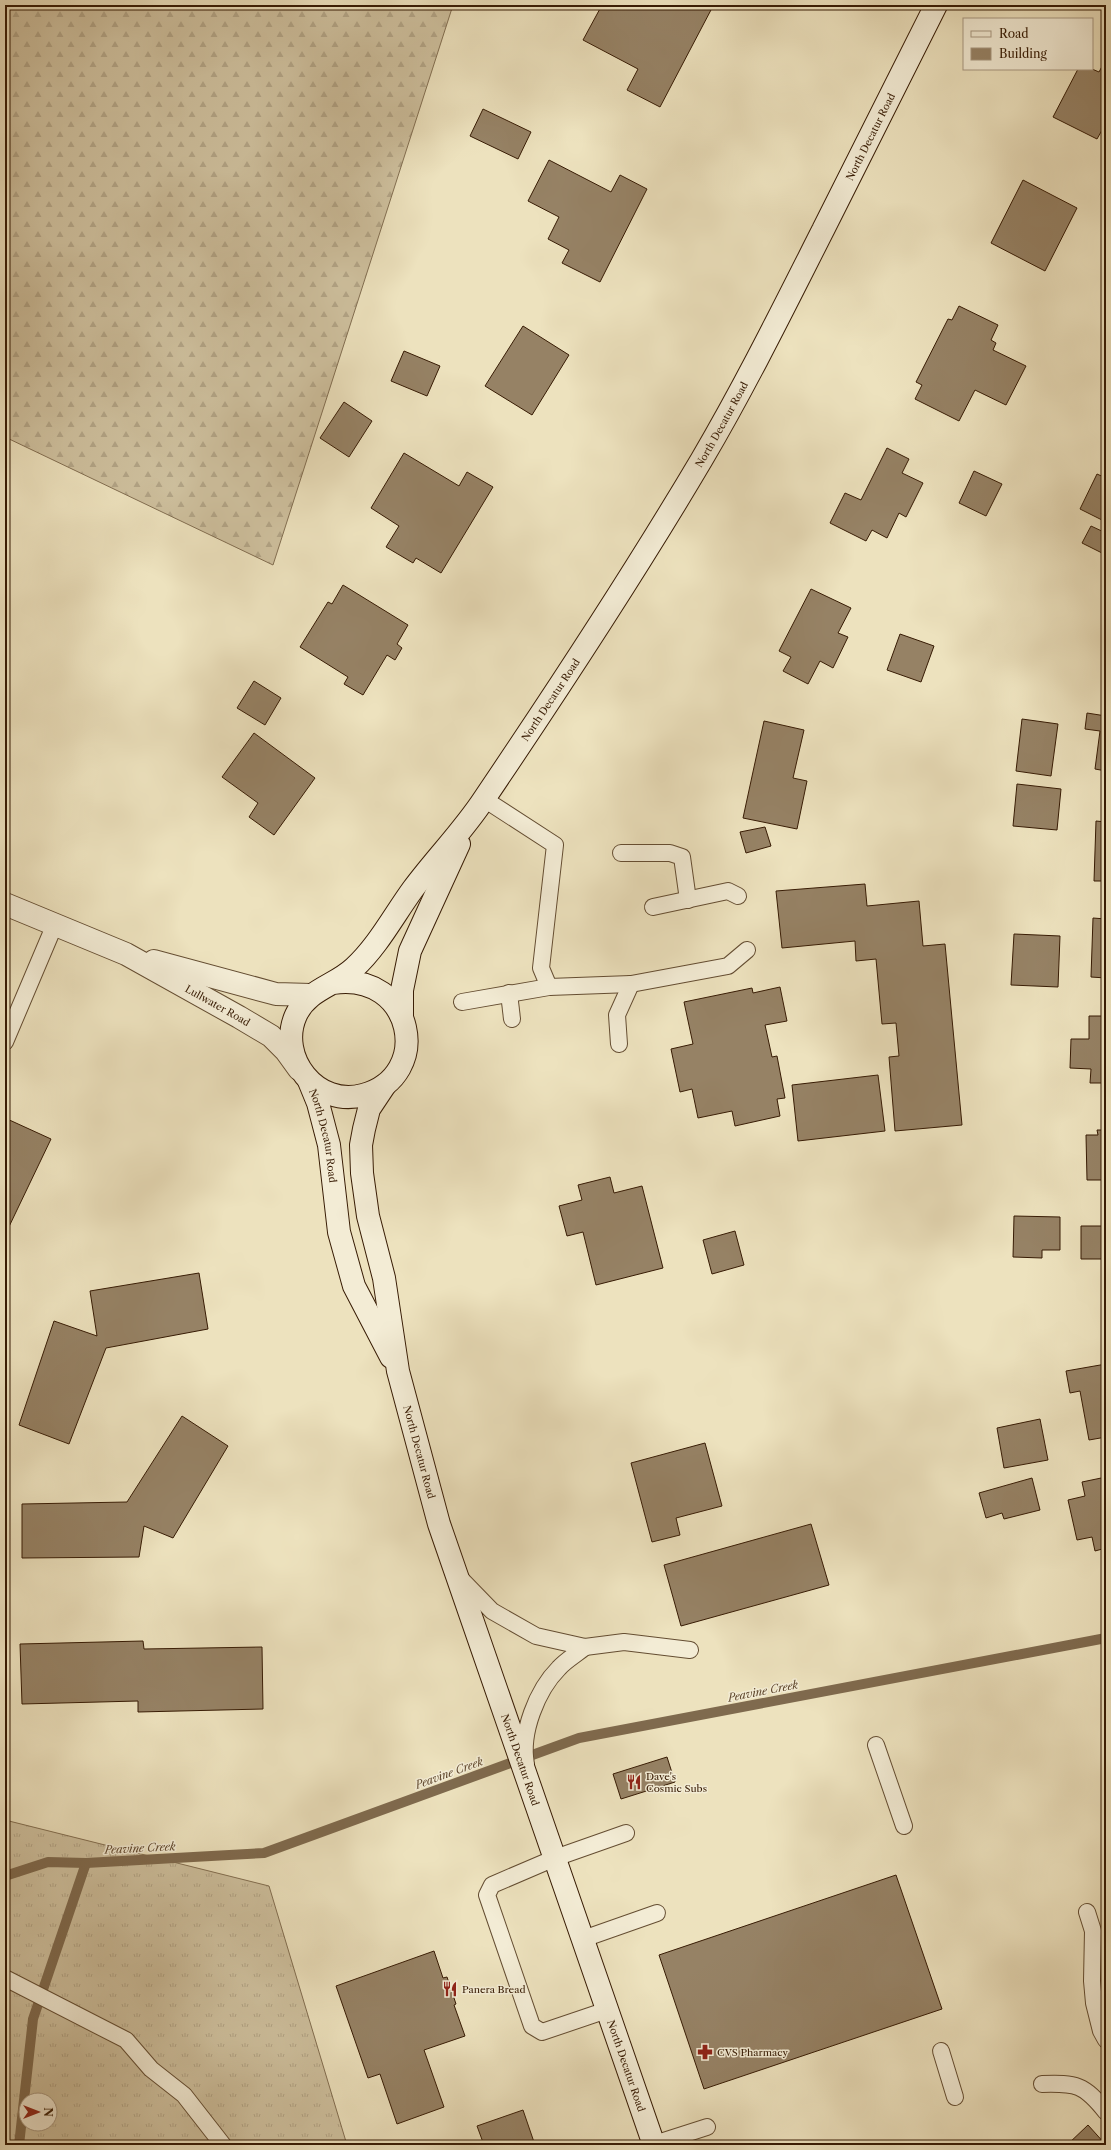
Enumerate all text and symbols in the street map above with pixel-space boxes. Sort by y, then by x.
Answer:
legend [963,18,1093,70]
text: Road [999,26,1029,41]
text: Building [999,46,1047,61]
street label: North Decatur Road [843,91,898,183]
street label: North Decatur Road [692,379,751,470]
street label: North Decatur Road [518,656,582,743]
street label: Lullwater Road [183,982,253,1029]
street label: North Decatur Road [306,1087,340,1183]
street label: North Decatur Road [401,1404,438,1500]
water label: Peavine Creek [726,1677,800,1705]
street label: North Decatur Road [499,1712,542,1807]
water label: Peavine Creek [412,1754,485,1792]
place label: Dave's Cosmic Subs [646,1770,707,1795]
restaurant icon: Dave's Cosmic Subs [625,1773,643,1791]
water label: Peavine Creek [103,1839,176,1857]
restaurant icon: Panera Bread [441,1980,459,1998]
place label: Panera Bread [462,1983,526,1996]
street label: North Decatur Road [605,2018,648,2113]
pharmacy icon: CVS Pharmacy [696,2043,714,2061]
place label: CVS Pharmacy [717,2046,788,2059]
north arrow [18,2092,58,2132]
text: N [41,2107,55,2117]

